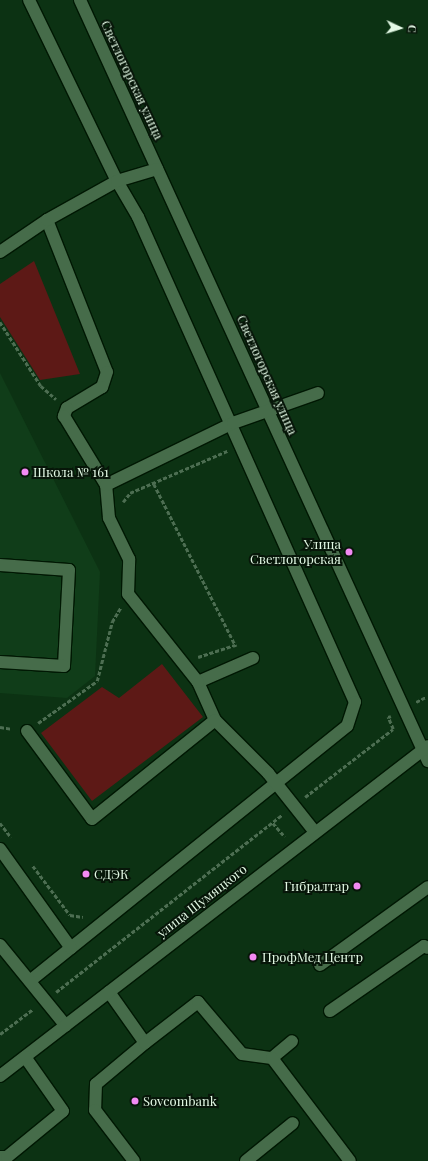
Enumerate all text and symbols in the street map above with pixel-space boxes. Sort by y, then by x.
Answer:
north arrow [380,8,420,48]
street label: Светлогорская улица [98,18,166,142]
text: С [405,24,420,33]
street label: Светлогорская улица [234,313,300,437]
place label: Школа № 161 [33,464,109,480]
marker: Школа № 161 [20,467,30,477]
place label: Улица Светлогорская [250,537,341,568]
marker: Улица Светлогорская [344,547,354,557]
street label: улица Шумяцкого [154,861,250,941]
place label: СДЭК [94,866,129,882]
marker: СДЭК [81,869,91,879]
place label: Гибралтар [284,878,349,894]
marker: Гибралтар [352,881,362,891]
place label: ПрофМед Центр [262,949,363,965]
marker: ПрофМед Центр [247,951,259,963]
place label: Sovcombank [143,1093,217,1109]
marker: Sovcombank [130,1096,140,1106]

